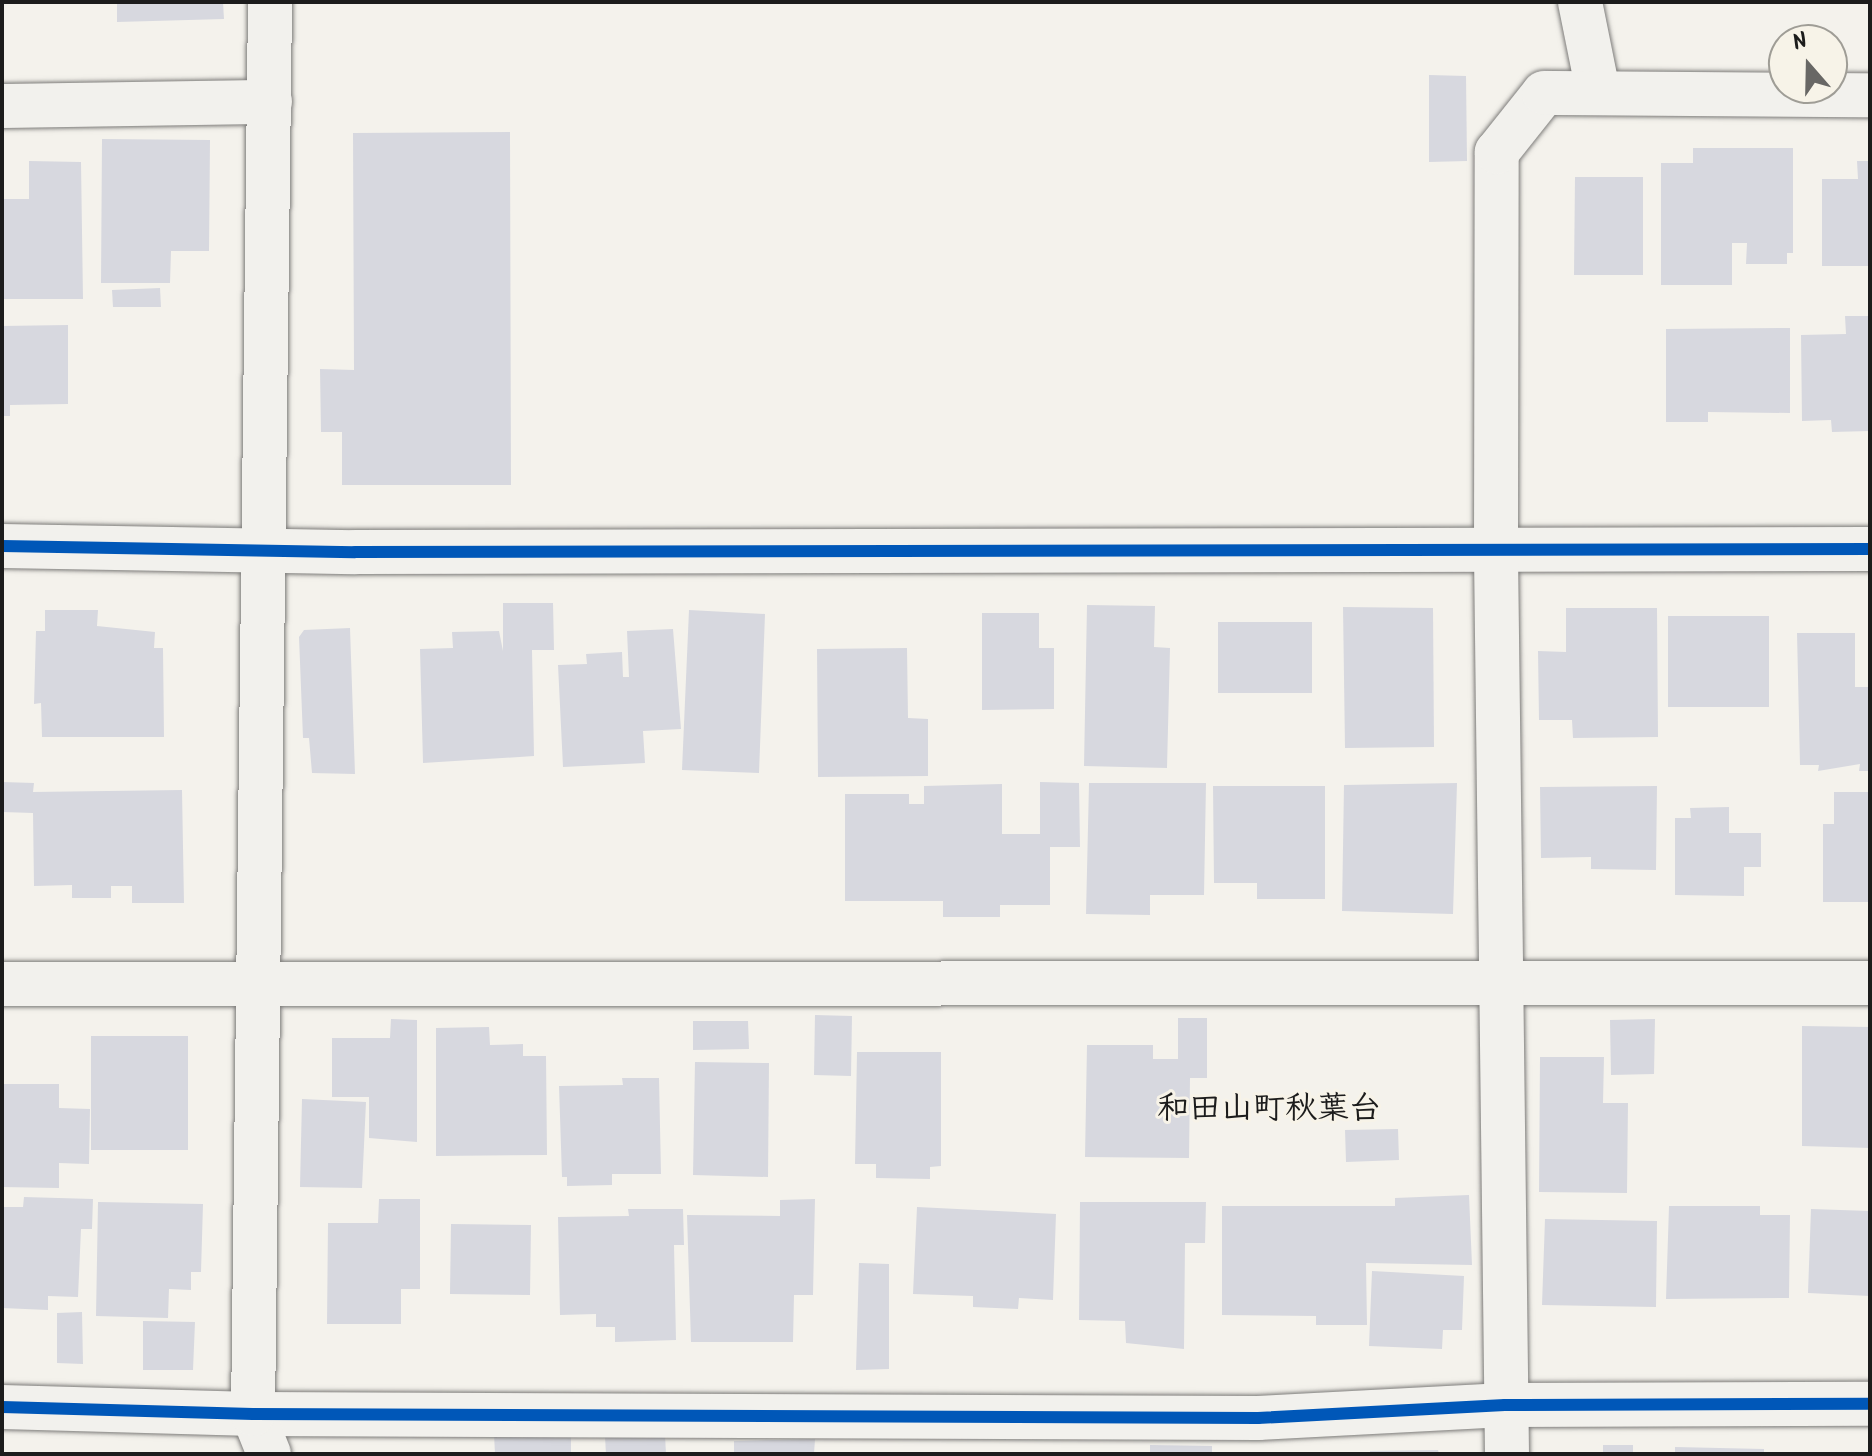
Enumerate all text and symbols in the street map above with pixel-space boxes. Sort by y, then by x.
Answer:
north arrow [1768,24,1848,104]
text: N [1788,24,1813,62]
district label: 和田山町秋葉台 [1157,1091,1381,1129]

